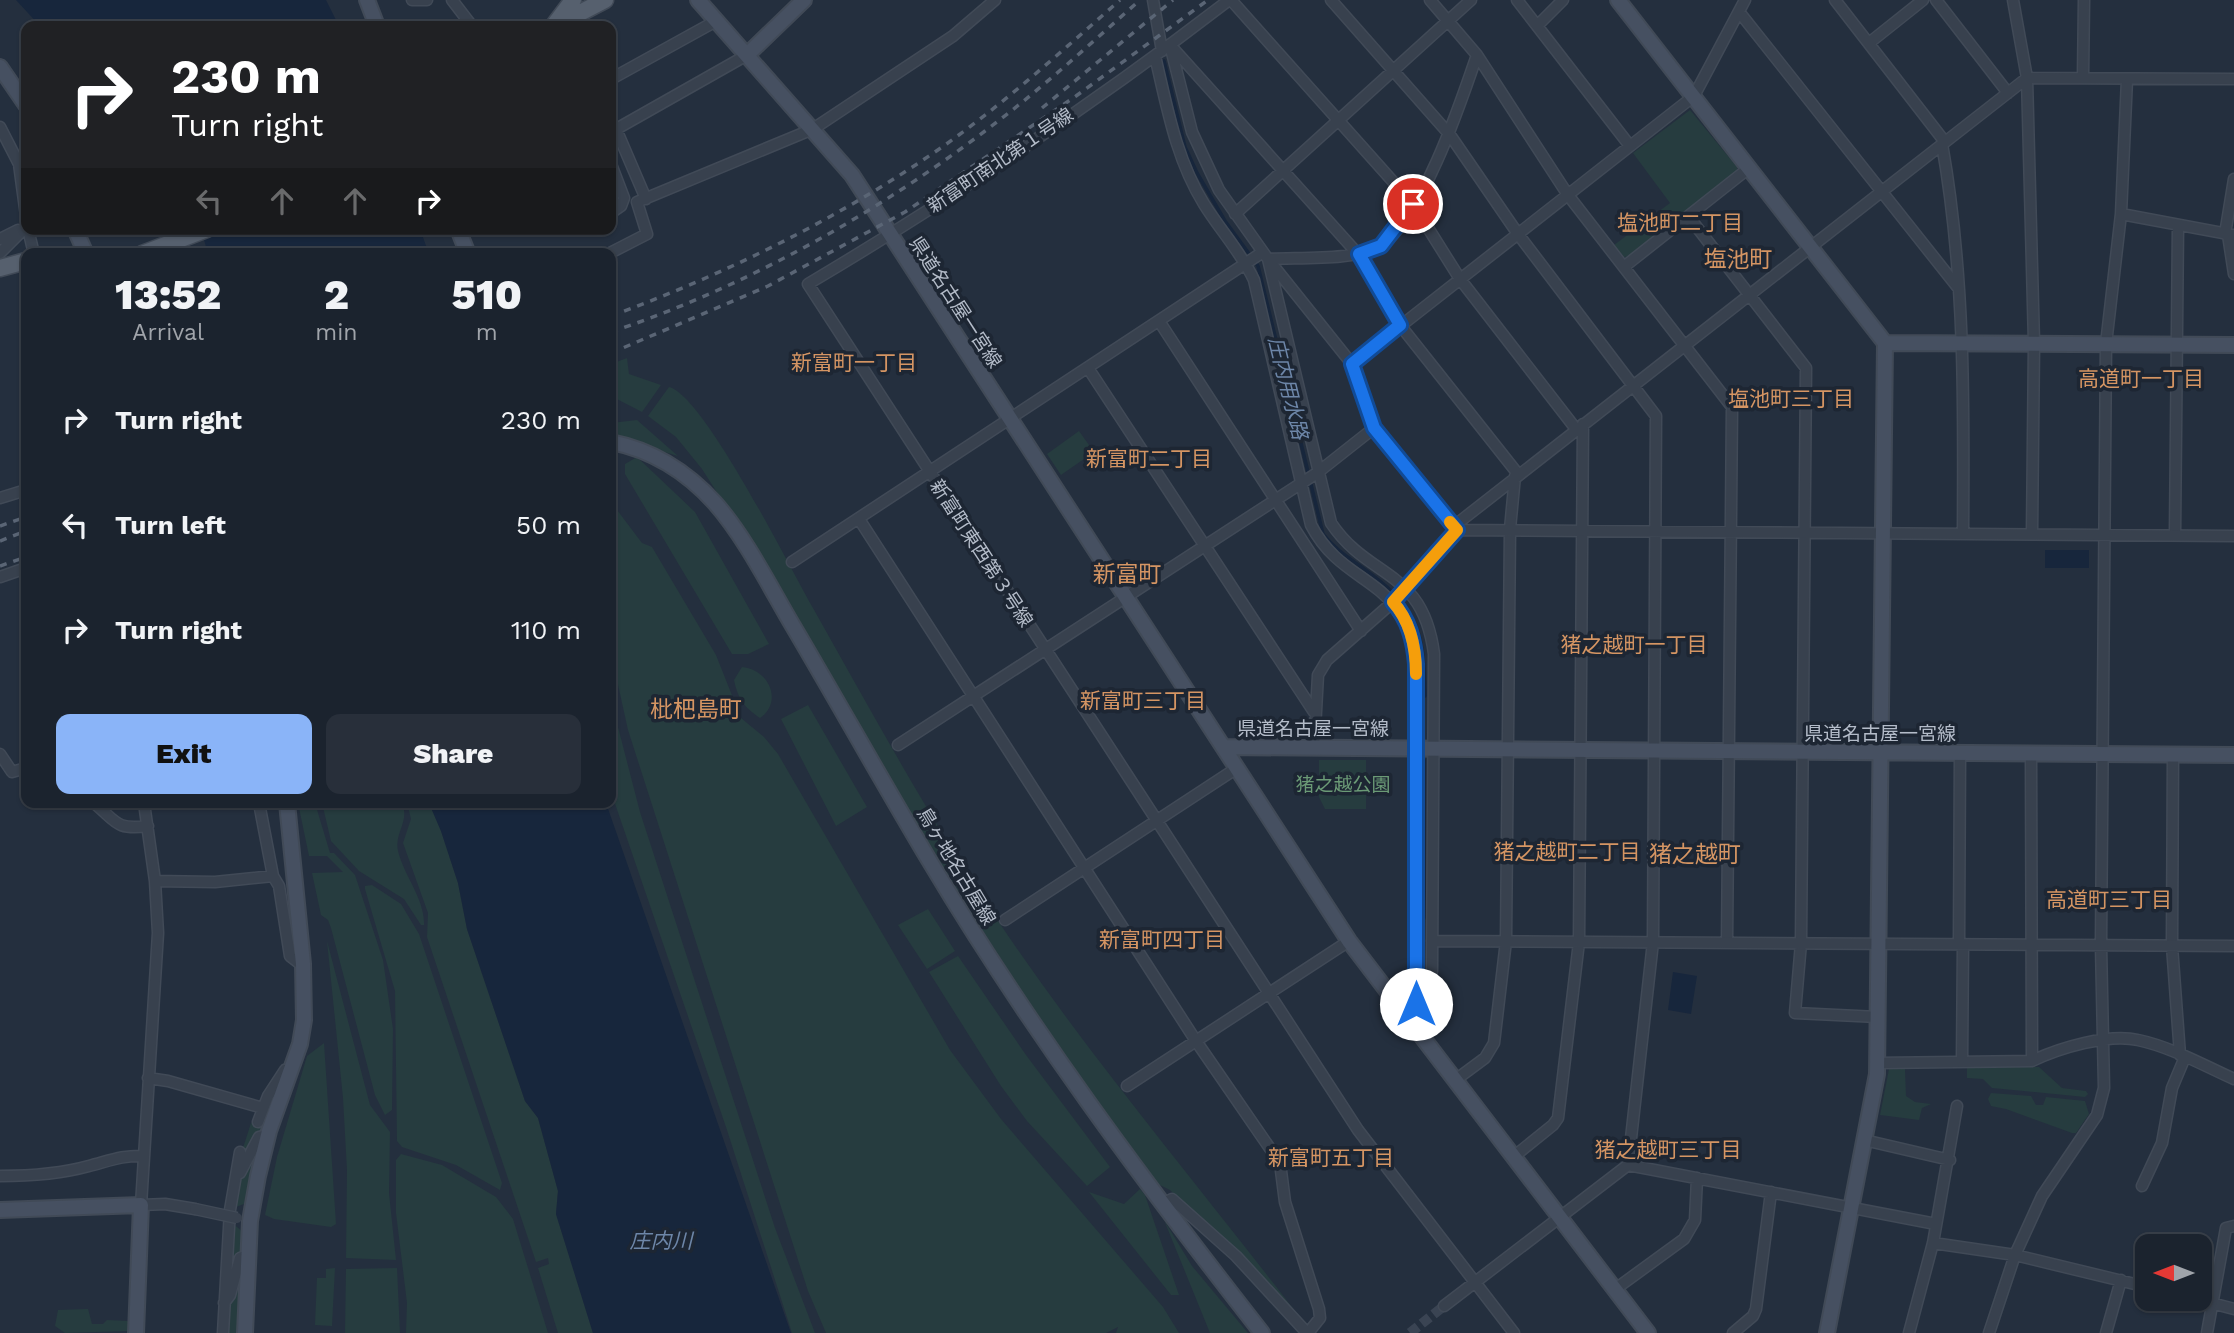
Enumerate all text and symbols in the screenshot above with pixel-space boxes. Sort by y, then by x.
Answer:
text: 230 m [171,47,321,105]
icon: right [56,49,147,140]
street label: 新富町南北第１号線 [923,103,1078,218]
text: Turn right [171,106,323,144]
pin [1383,174,1443,234]
icon: left [190,182,228,220]
icon: ahead [263,182,301,220]
icon: ahead [336,182,374,220]
icon: right [409,182,447,220]
icon: arrive [1394,185,1432,223]
district label: 塩池町二丁目 [1617,210,1743,235]
street label: 県道名古屋一宮線 [905,232,1007,372]
district label: 塩池町 [1704,246,1773,273]
text: 13:52 [115,270,221,319]
text: 2 [324,270,349,319]
text: 510 [451,270,522,319]
text: Arrival [132,319,204,346]
text: min [315,319,358,346]
text: m [476,319,498,346]
water label: 庄内用水路 [1264,334,1314,444]
district label: 新富町一丁目 [791,350,917,375]
district label: 高道町一丁目 [2078,366,2204,391]
district label: 塩池町三丁目 [1728,386,1854,411]
icon: right [56,401,94,439]
text: Turn right [115,405,242,435]
text: 230 m [501,405,581,435]
district label: 新富町二丁目 [1086,446,1212,471]
street label: 新富町東西第３号線 [925,475,1038,631]
icon: left [56,506,94,544]
text: Turn left [115,510,226,540]
text: 50 m [516,510,581,540]
district label: 新富町 [1093,561,1162,588]
icon: right [56,611,94,649]
text: Turn right [115,615,242,645]
text: 110 m [511,615,581,645]
district label: 猪之越町一丁目 [1561,632,1708,657]
district label: 新富町三丁目 [1080,688,1206,713]
district label: 枇杷島町 [650,696,742,723]
button: Exit [56,714,312,794]
button: Share [326,714,581,794]
street label: 県道名古屋一宮線 [1237,717,1389,740]
street label: 県道名古屋一宮線 [1804,722,1956,745]
park label: 猪之越公園 [1295,773,1391,796]
street label: 鳥ヶ地名古屋線 [912,803,1001,929]
district label: 猪之越町二丁目 [1494,839,1641,864]
district label: 猪之越町 [1649,841,1741,868]
district label: 高道町三丁目 [2046,887,2172,912]
district label: 新富町四丁目 [1099,927,1225,952]
position arrow [1379,967,1453,1041]
district label: 猪之越町三丁目 [1595,1137,1742,1162]
district label: 新富町五丁目 [1268,1145,1394,1170]
water label: 庄内川 [630,1228,694,1253]
north arrow [2135,1234,2212,1311]
map controls [2135,1234,2212,1311]

